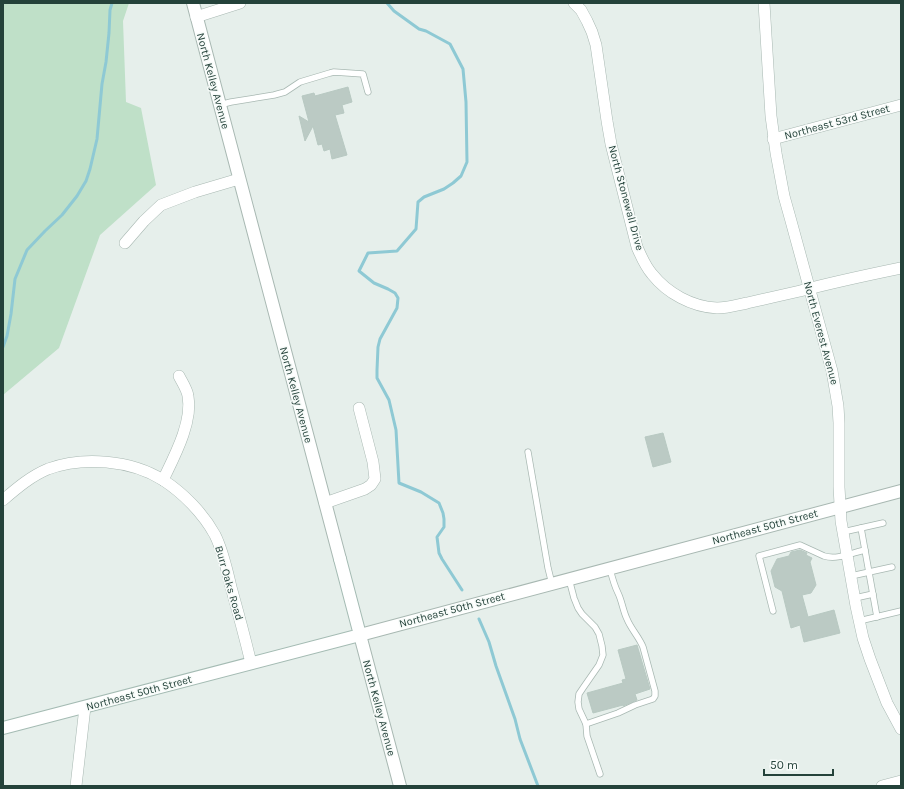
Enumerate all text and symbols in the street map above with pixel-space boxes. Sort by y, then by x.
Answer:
street label: North Kelley Avenue [194,32,232,131]
street label: Northeast 53rd Street [783,102,891,142]
street label: North Stonewall Drive [606,144,646,252]
street label: North Everest Avenue [801,280,841,387]
street label: North Kelley Avenue [277,346,315,445]
street label: Northeast 50th Street [711,507,819,547]
street label: Burr Oaks Road [212,544,246,622]
street label: Northeast 50th Street [398,590,506,630]
street label: North Kelley Avenue [360,659,398,758]
street label: Northeast 50th Street [85,673,193,713]
scale bar [764,751,833,777]
text: 50 m [770,758,798,772]

